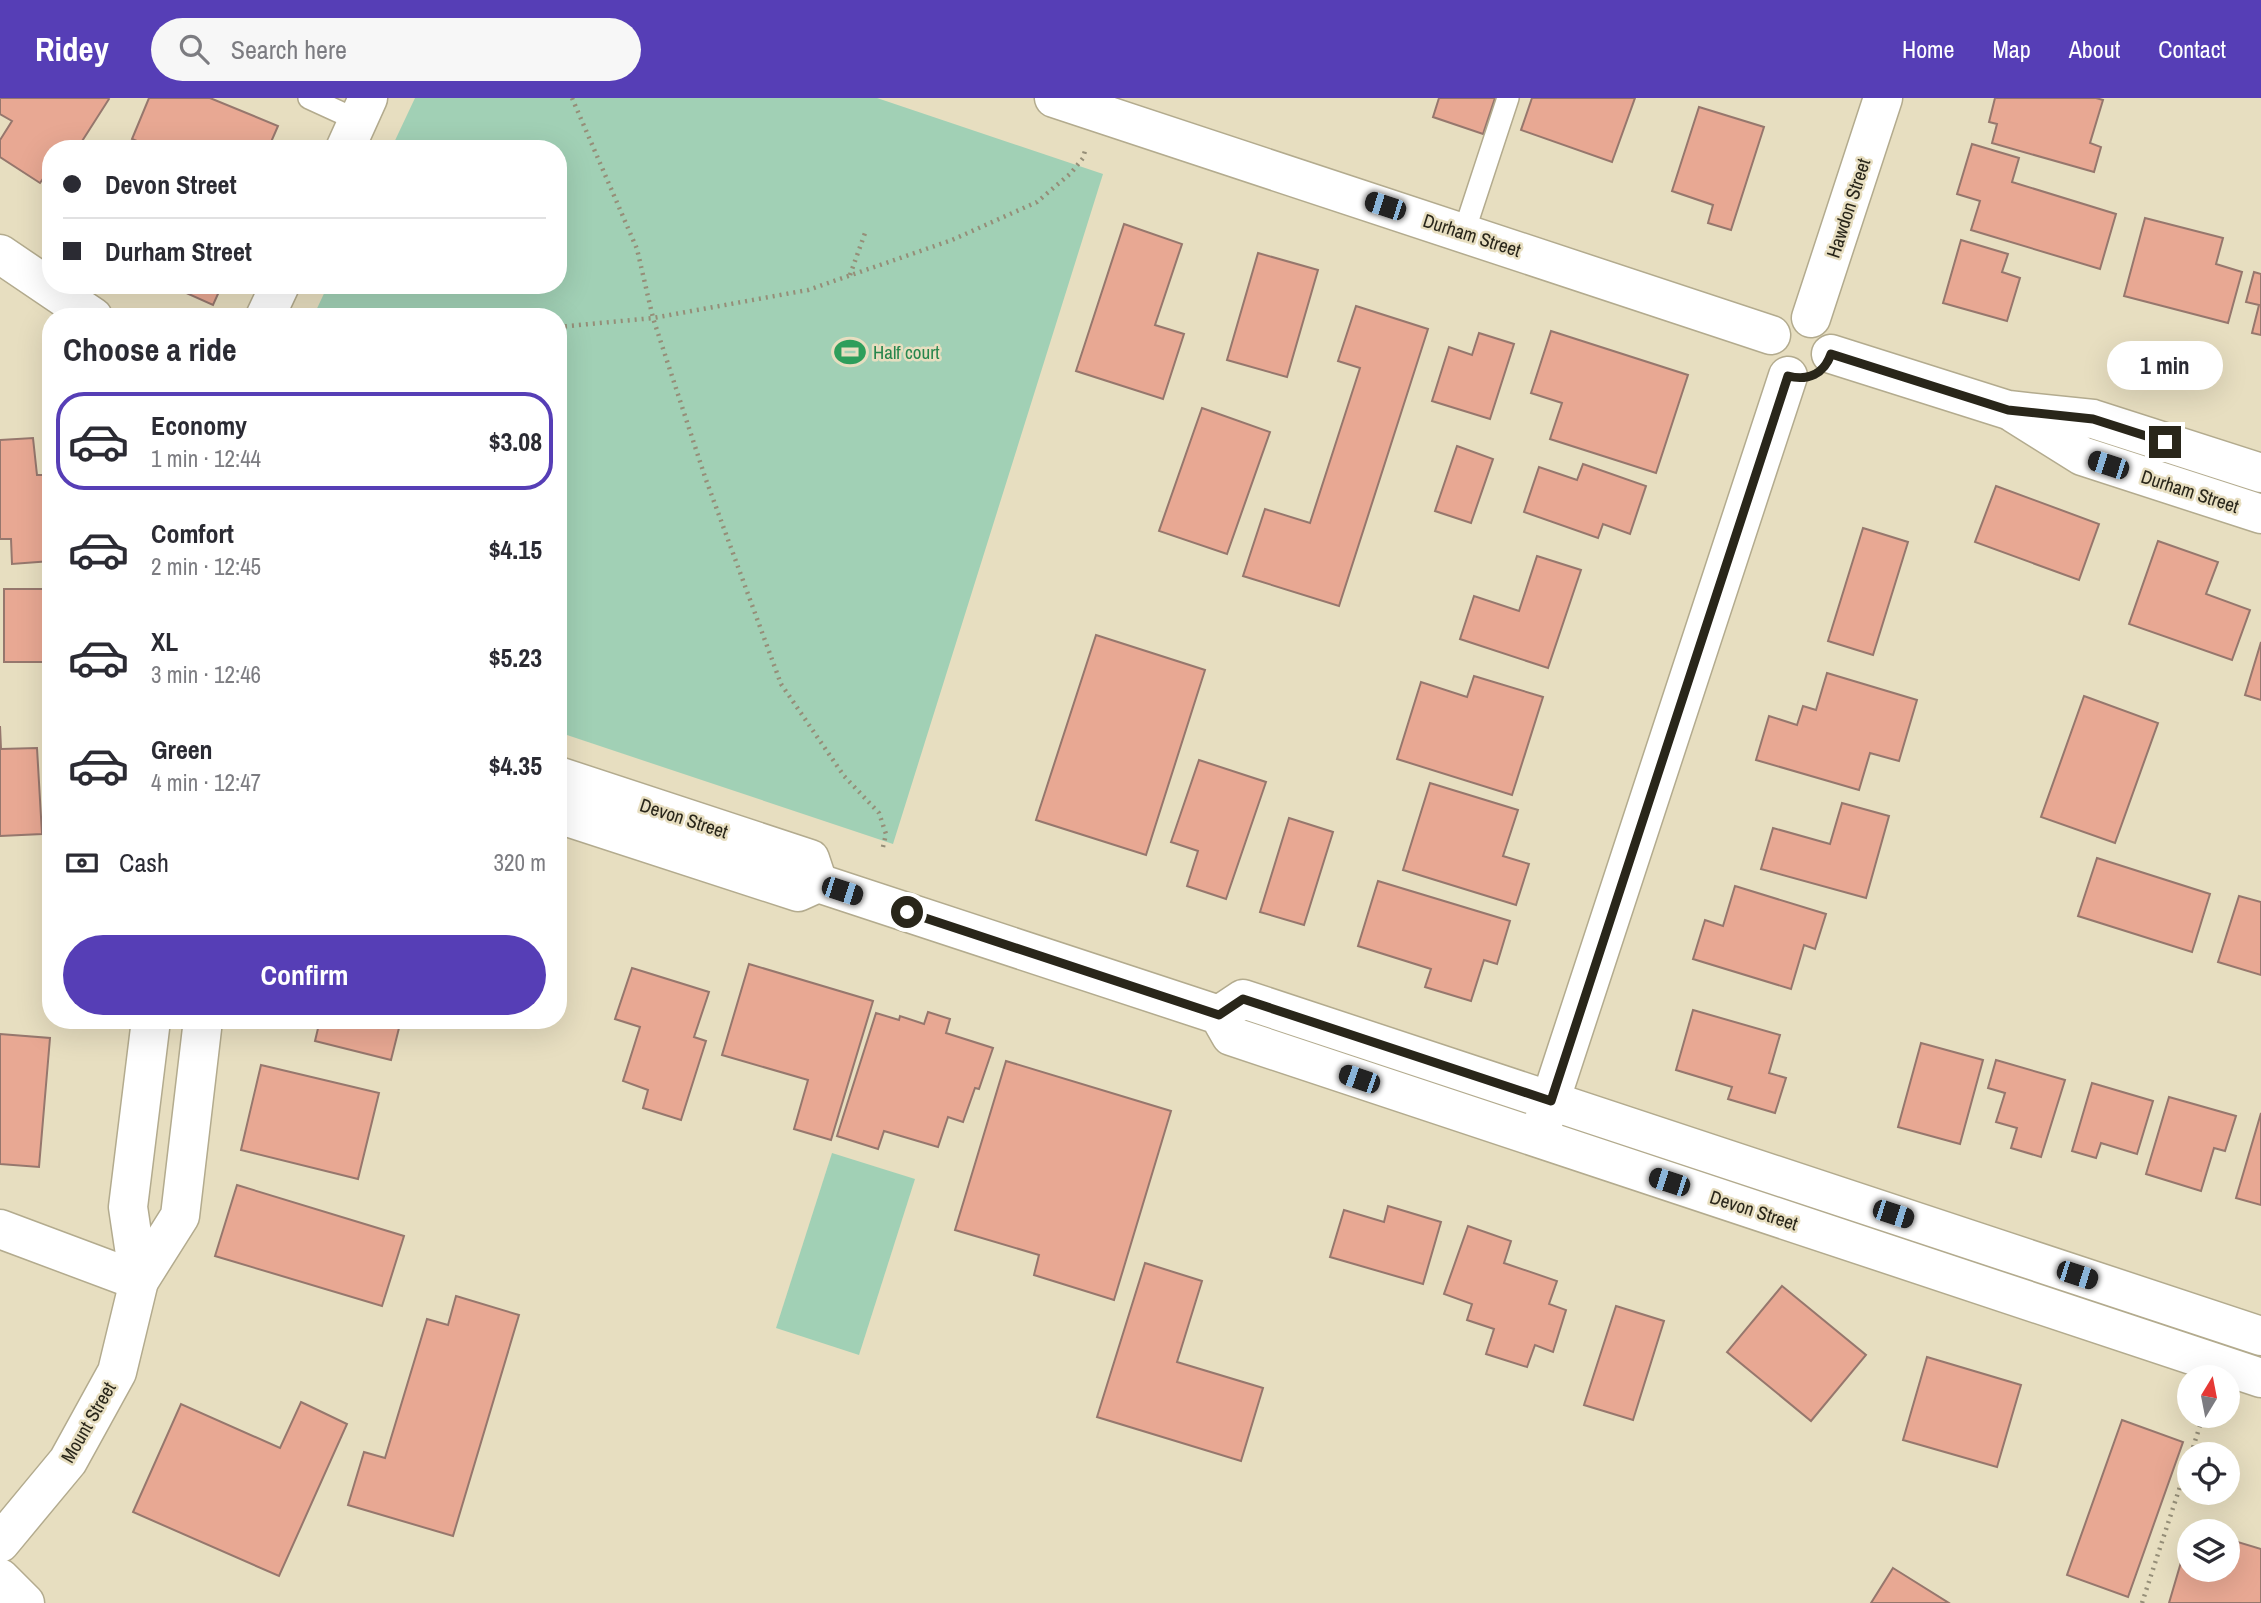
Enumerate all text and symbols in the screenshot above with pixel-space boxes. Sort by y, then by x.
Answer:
search box [151,18,641,81]
text: Ridey [35,27,109,71]
icon: search [175,30,213,68]
text: Search here [231,32,347,67]
text: Home [1902,33,1954,65]
text: Map [1992,33,2031,65]
text: About [2069,33,2120,65]
text: Contact [2158,33,2226,65]
street label: Hawdon Street [1820,154,1876,261]
text: Devon Street [105,167,237,202]
car [1362,190,1409,222]
street label: Durham Street [1420,207,1525,263]
text: Durham Street [105,234,252,269]
text: Choose a ride [63,328,237,371]
sports icon: Half court [833,335,867,369]
place label: Half court [873,339,940,365]
callout: 1 min [2107,341,2223,390]
text: 1 min [2140,350,2190,381]
text: Economy [151,408,247,443]
icon: car [67,410,130,473]
text: $3.08 [489,424,542,459]
route end [2149,426,2181,458]
text: 1 min · 12:44 [151,443,261,474]
car [2085,449,2132,481]
street label: Durham Street [2138,463,2243,519]
text: Comfort [151,516,234,551]
icon: car [67,518,130,581]
text: $4.15 [489,532,542,567]
text: 2 min · 12:45 [151,551,261,582]
text: XL [151,624,178,659]
icon: car [67,626,130,689]
text: $5.23 [489,640,542,675]
text: 3 min · 12:46 [151,659,261,690]
text: Green [151,732,213,767]
icon: car [67,734,130,797]
text: $4.35 [489,748,542,783]
text: 4 min · 12:47 [151,767,261,798]
street label: Devon Street [637,792,732,845]
icon: cash [63,844,101,882]
text: Cash [119,845,169,880]
text: 320 m [494,847,546,878]
car [819,875,866,907]
route start [891,896,923,928]
button: Confirm [63,935,546,1015]
car [1336,1062,1383,1096]
car [1646,1166,1693,1198]
street label: Devon Street [1707,1184,1802,1237]
car [1870,1198,1917,1230]
car [2054,1259,2101,1291]
north arrow [2177,1365,2240,1428]
map controls [2177,1365,2240,1582]
street label: Mount Street [54,1376,122,1467]
button: locate [2177,1442,2240,1505]
button: layers [2177,1519,2240,1582]

